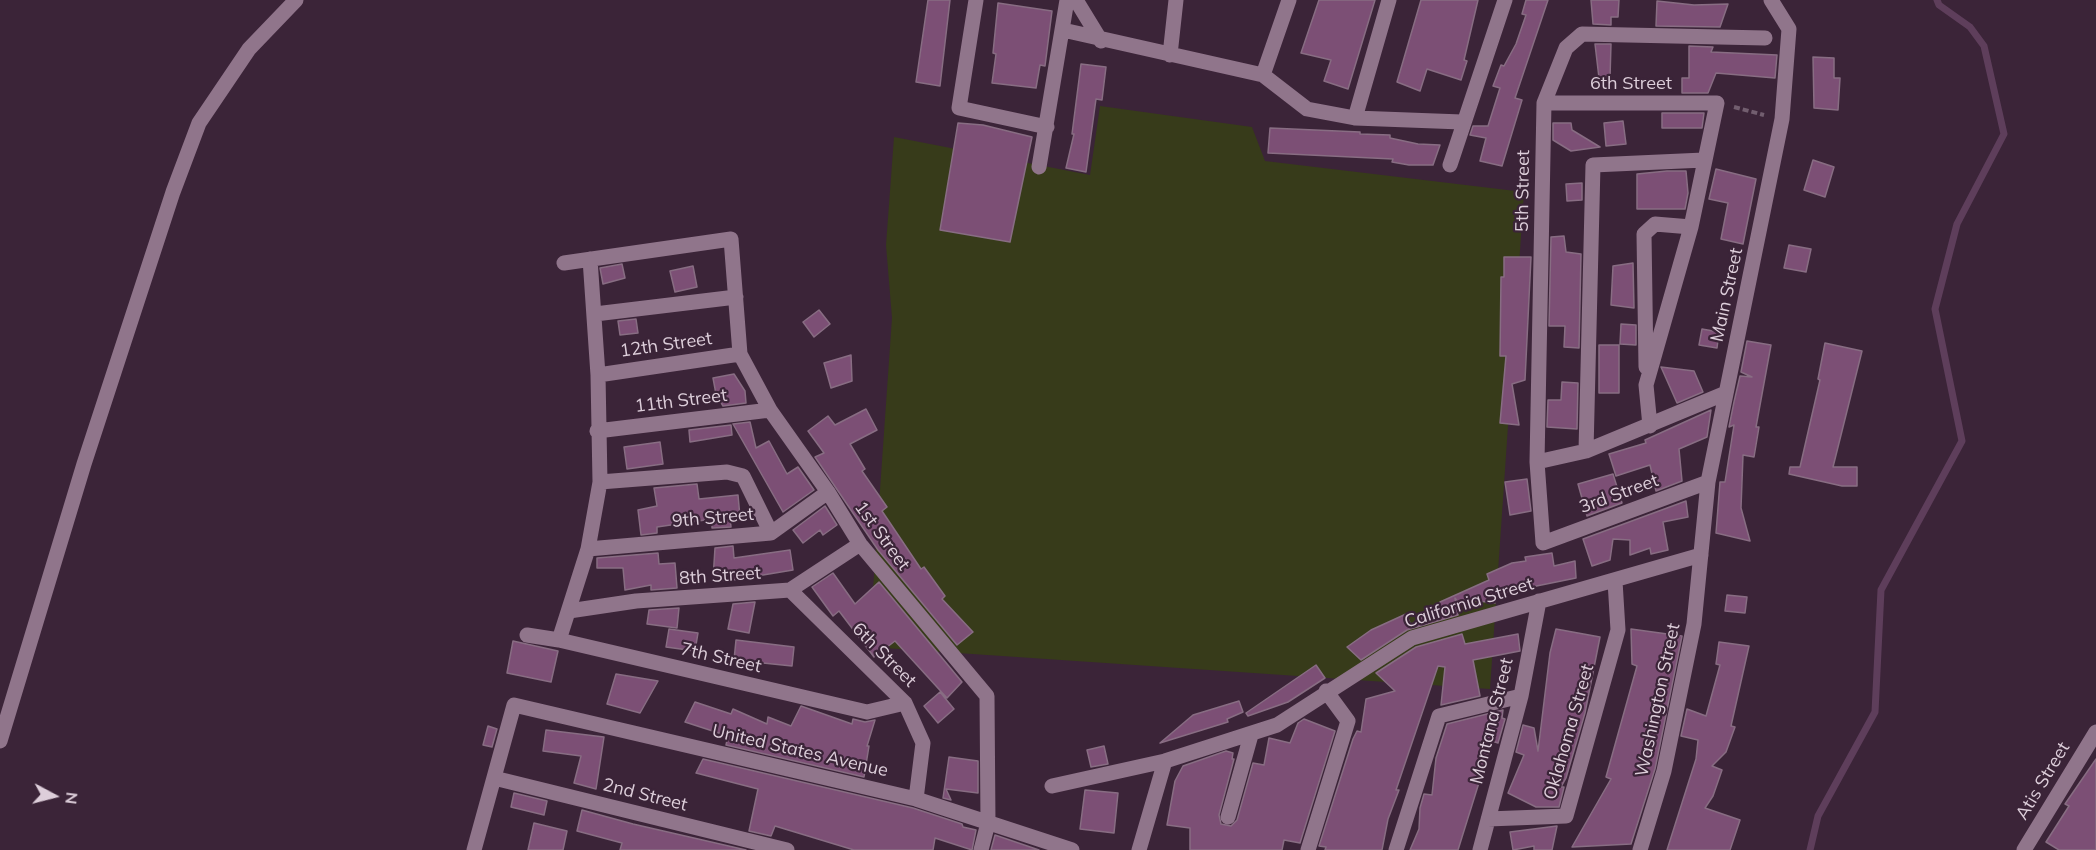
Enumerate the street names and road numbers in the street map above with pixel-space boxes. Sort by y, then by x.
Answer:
street label: 6th Street [1590,73,1672,95]
street label: 5th Street [1511,150,1535,232]
street label: Main Street [1707,246,1747,344]
street label: 12th Street [618,328,714,362]
street label: 11th Street [634,385,728,417]
street label: 3rd Street [1577,470,1661,518]
street label: 1st Street [850,497,914,575]
street label: 9th Street [671,504,755,532]
street label: 8th Street [678,562,762,590]
street label: California Street [1402,573,1536,633]
street label: 6th Street [847,618,921,692]
street label: Washington Street [1631,621,1685,779]
street label: 7th Street [679,638,763,678]
street label: Montana Street [1466,656,1518,786]
street label: Oklahoma Street [1539,662,1599,802]
street label: United States Avenue [710,720,890,782]
street label: Atis Street [2011,738,2075,824]
street label: 2nd Street [600,774,690,816]

